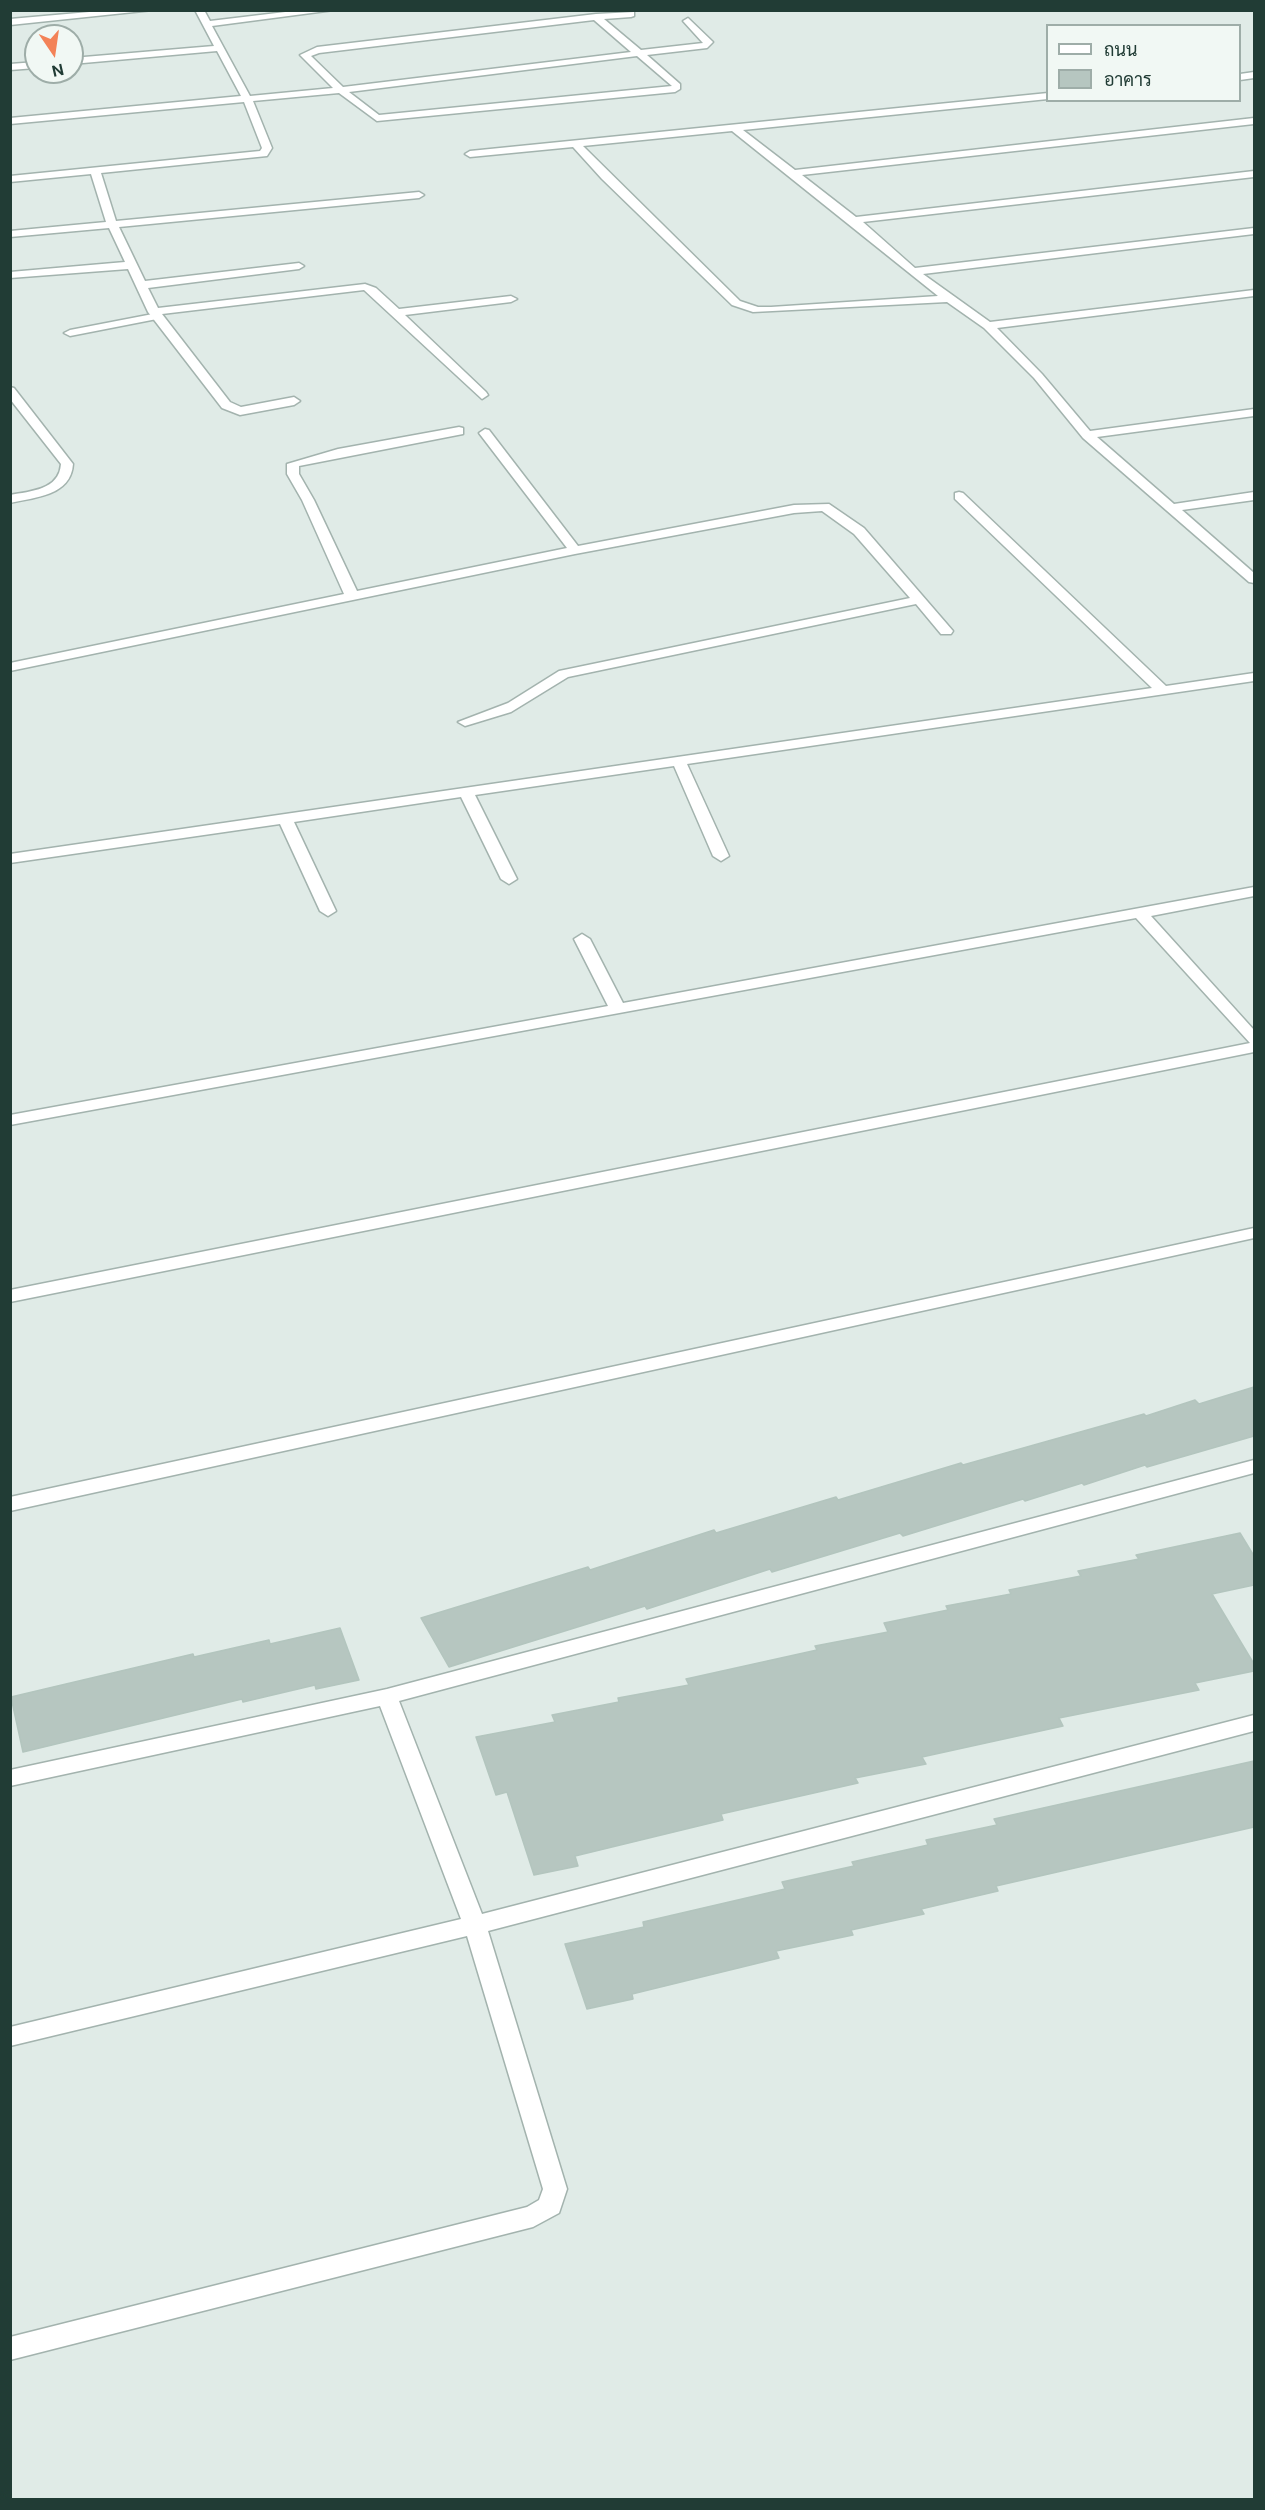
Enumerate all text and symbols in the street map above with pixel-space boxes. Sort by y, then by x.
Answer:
north arrow [24,24,84,84]
legend [1046,24,1241,102]
text: ถนน [1104,38,1137,62]
text: N [50,59,66,82]
text: อาคาร [1104,68,1152,92]

